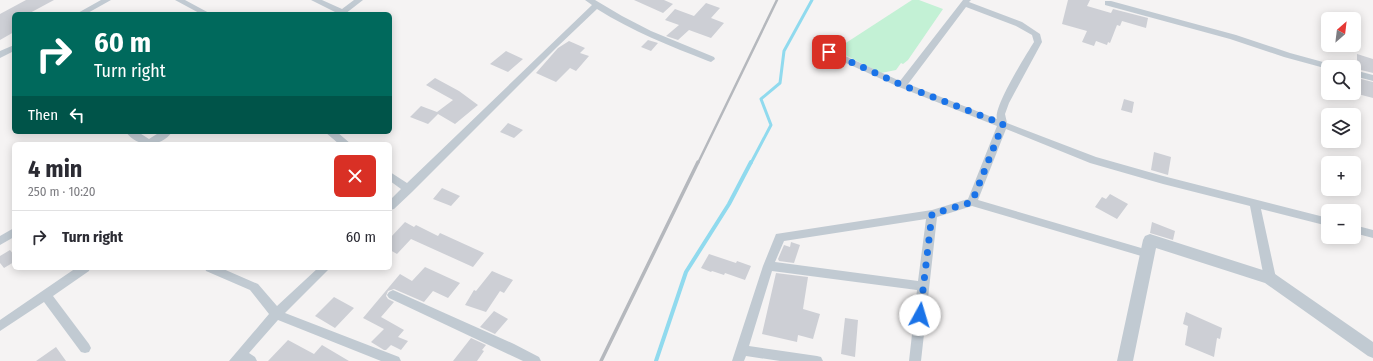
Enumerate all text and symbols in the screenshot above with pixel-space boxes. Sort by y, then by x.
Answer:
north arrow [1321,12,1361,52]
map controls [1321,12,1361,244]
text: 60 m [94,26,151,59]
icon: right [28,28,80,80]
pin [812,35,846,69]
icon: arrive [818,41,840,63]
text: Turn right [94,60,166,82]
button: search [1321,60,1361,100]
icon: left [66,104,88,126]
text: Then [28,106,58,124]
button: layers [1321,108,1361,148]
text: 4 min [28,155,82,183]
button: close [334,155,376,197]
button: + [1321,156,1361,196]
text: 250 m · 10:20 [28,184,96,199]
button: − [1321,204,1361,244]
icon: right [28,226,50,248]
text: Turn right [62,228,123,246]
text: 60 m [346,228,376,246]
position arrow [899,294,941,336]

